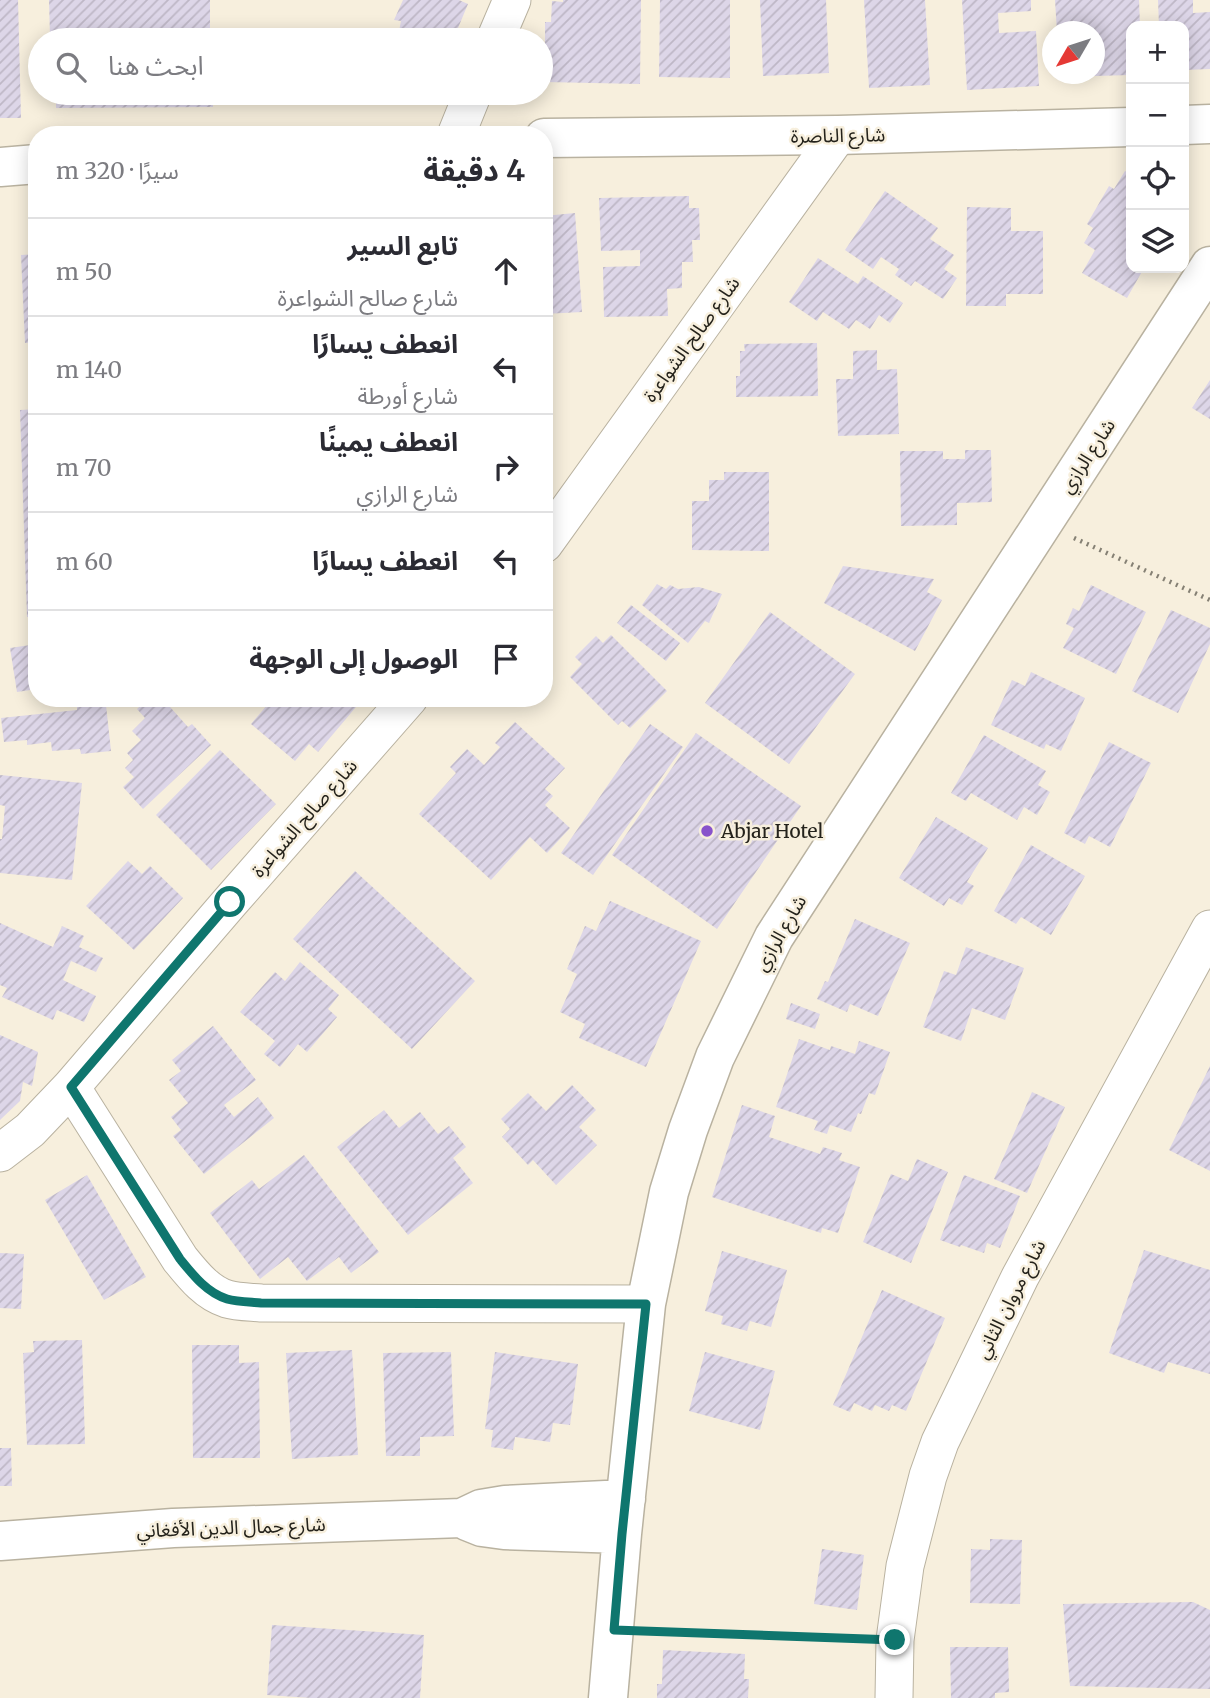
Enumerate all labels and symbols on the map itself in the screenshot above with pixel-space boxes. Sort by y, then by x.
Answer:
north arrow [1042,21,1105,84]
street label: شارع الناصرة [790,122,886,150]
street label: شارع صالح الشواعرة [637,272,747,408]
street label: شارع الرازي [1054,414,1123,500]
street label: شارع صالح الشواعرة [246,754,364,884]
place label: Abjar Hotel [720,819,823,843]
marker: Abjar Hotel [699,823,715,839]
route start [214,886,245,917]
street label: شارع الرازي [749,891,814,977]
street label: شارع مروان الثاني [970,1235,1053,1364]
street label: شارع جمال الدين الأفغاني [136,1512,326,1546]
route end [879,1624,910,1655]

